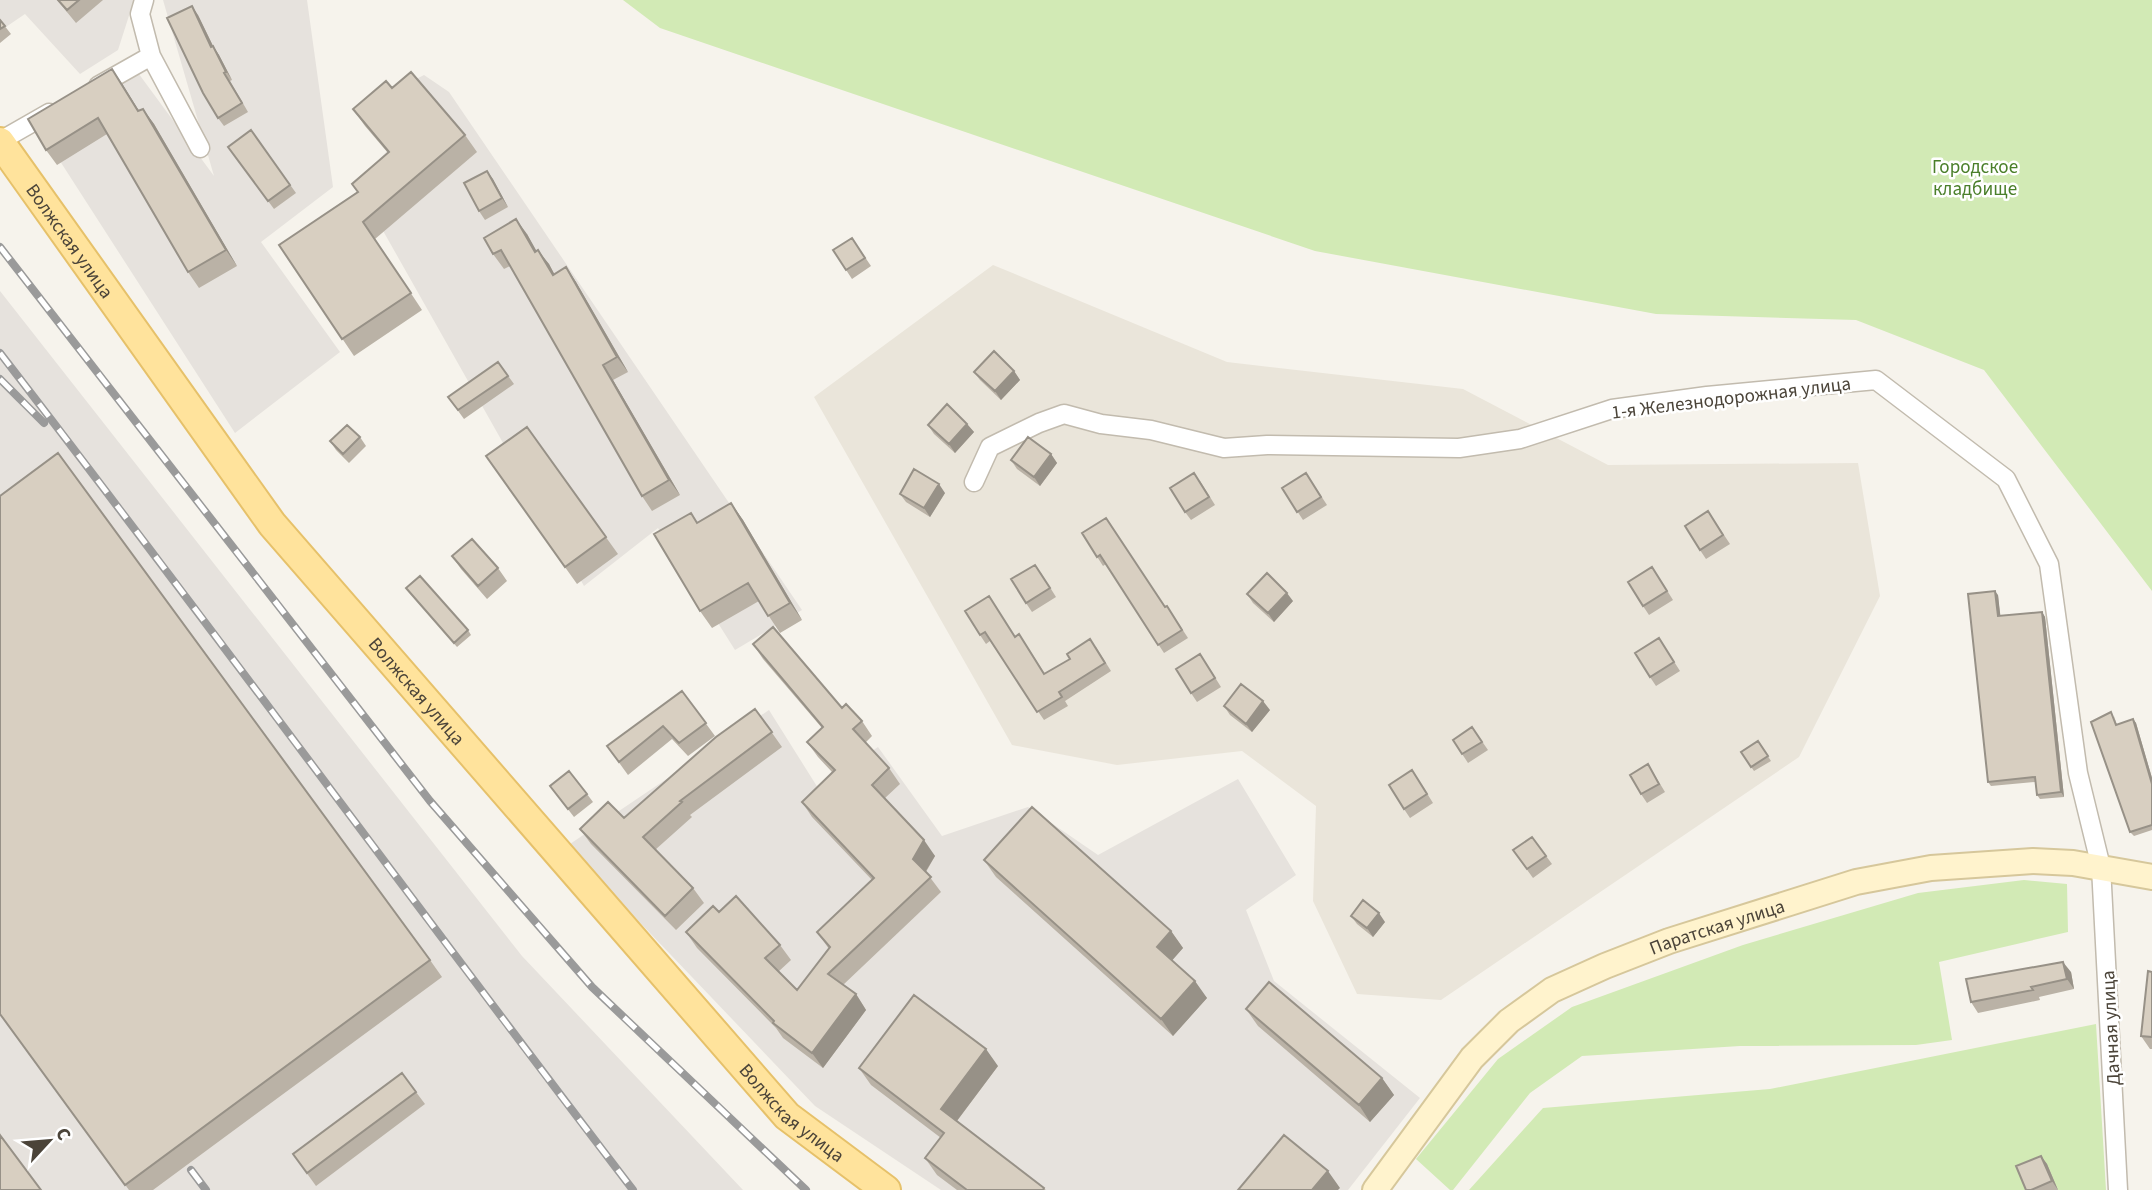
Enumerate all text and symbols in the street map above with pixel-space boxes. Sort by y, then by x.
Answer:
park label: Городское кладбище [1932,154,2018,203]
street label: Волжская улица [19,179,119,304]
street label: 1-я Железнодорожная улица [1610,370,1852,427]
street label: Волжская улица [361,632,471,752]
street label: Паратская улица [1646,893,1788,962]
street label: Дачная улица [2095,970,2128,1086]
street label: Волжская улица [732,1058,849,1169]
north arrow [14,1106,84,1176]
text: С [48,1123,77,1145]

